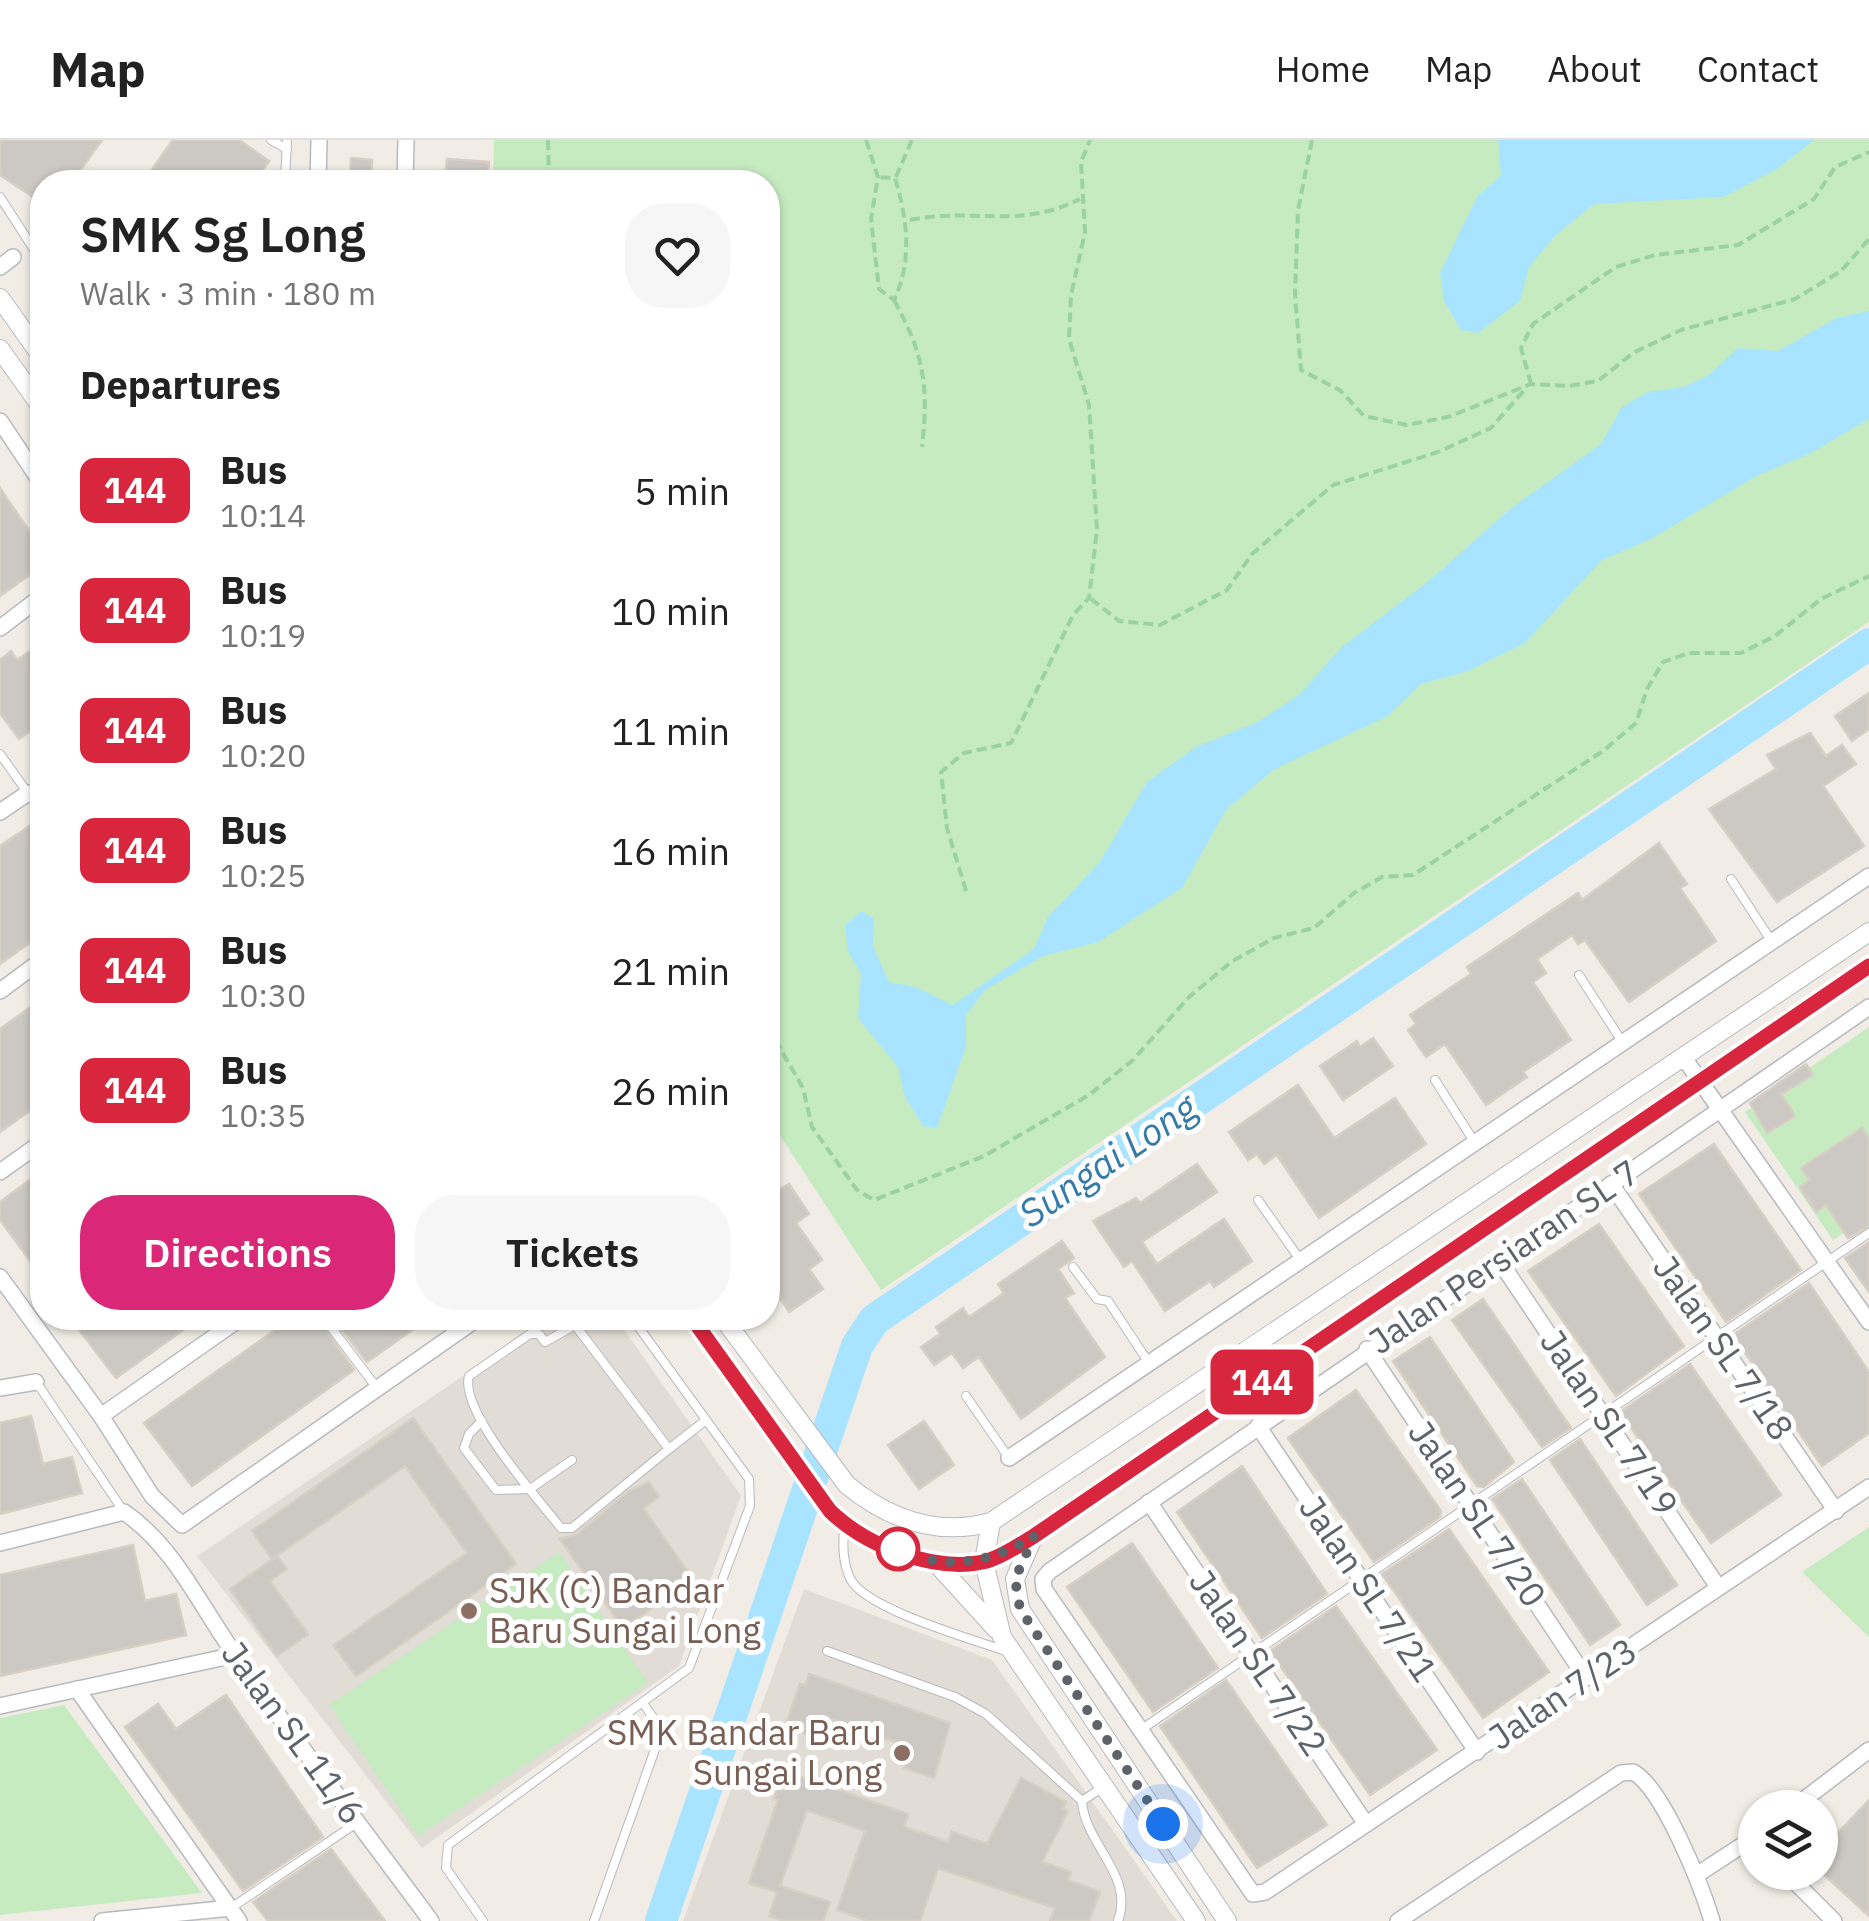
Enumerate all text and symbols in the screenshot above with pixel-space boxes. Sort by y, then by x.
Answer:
text: Map [50,38,146,100]
text: Home [1276,46,1370,92]
text: Map [1425,46,1492,92]
text: About [1547,46,1642,92]
text: Contact [1697,46,1819,92]
text: SMK Sg Long [80,203,365,265]
button: heart [625,203,730,308]
text: Walk · 3 min · 180 m [80,272,376,314]
text: Departures [80,360,281,409]
text: Bus [220,445,287,494]
text: 5 min [634,466,730,515]
text: 144 [103,467,167,513]
text: 10:14 [220,494,306,536]
text: Bus [220,565,287,614]
text: 10 min [611,586,730,635]
text: 144 [103,587,167,633]
text: 10:19 [220,614,306,656]
text: Bus [220,685,287,734]
text: 11 min [611,706,730,755]
text: 144 [103,707,167,753]
text: 10:20 [220,734,306,776]
text: Bus [220,805,287,854]
text: 16 min [611,826,730,875]
text: 144 [103,827,167,873]
text: 10:25 [220,854,306,896]
text: Bus [220,925,287,974]
text: 21 min [611,946,730,995]
text: 144 [103,947,167,993]
text: 10:30 [220,974,306,1016]
text: Bus [220,1045,287,1094]
text: 26 min [611,1066,730,1115]
text: 144 [103,1067,167,1113]
water label: Sungai Long [1009,1081,1207,1237]
text: 10:35 [220,1094,306,1136]
street label: Jalan Persiaran SL 7 [1359,1149,1648,1364]
button: Directions [80,1195,395,1310]
button: Tickets [415,1195,730,1310]
street label: Jalan SL 7/18 [1643,1246,1804,1449]
street label: Jalan SL 7/19 [1531,1320,1689,1525]
line badge: 144 [1204,1350,1320,1414]
text: 144 [1230,1359,1294,1405]
street label: Jalan SL 7/20 [1399,1411,1557,1616]
street label: Jalan SL 7/21 [1290,1486,1448,1691]
unlabelled marker [877,1528,919,1570]
street label: Jalan SL 7/22 [1180,1560,1338,1765]
place label: SJK (C) Bandar Baru Sungai Long [489,1567,761,1653]
marker: SJK (C) Bandar Baru Sungai Long [458,1600,480,1622]
street label: Jalan 7/23 [1479,1627,1645,1760]
street label: Jalan SL 11/6 [212,1632,376,1833]
place label: SMK Bandar Baru Sungai Long [607,1709,883,1795]
marker: SMK Bandar Baru Sungai Long [891,1742,913,1764]
map controls [1738,1790,1838,1890]
button: layers [1738,1790,1838,1890]
your location [1138,1799,1188,1849]

